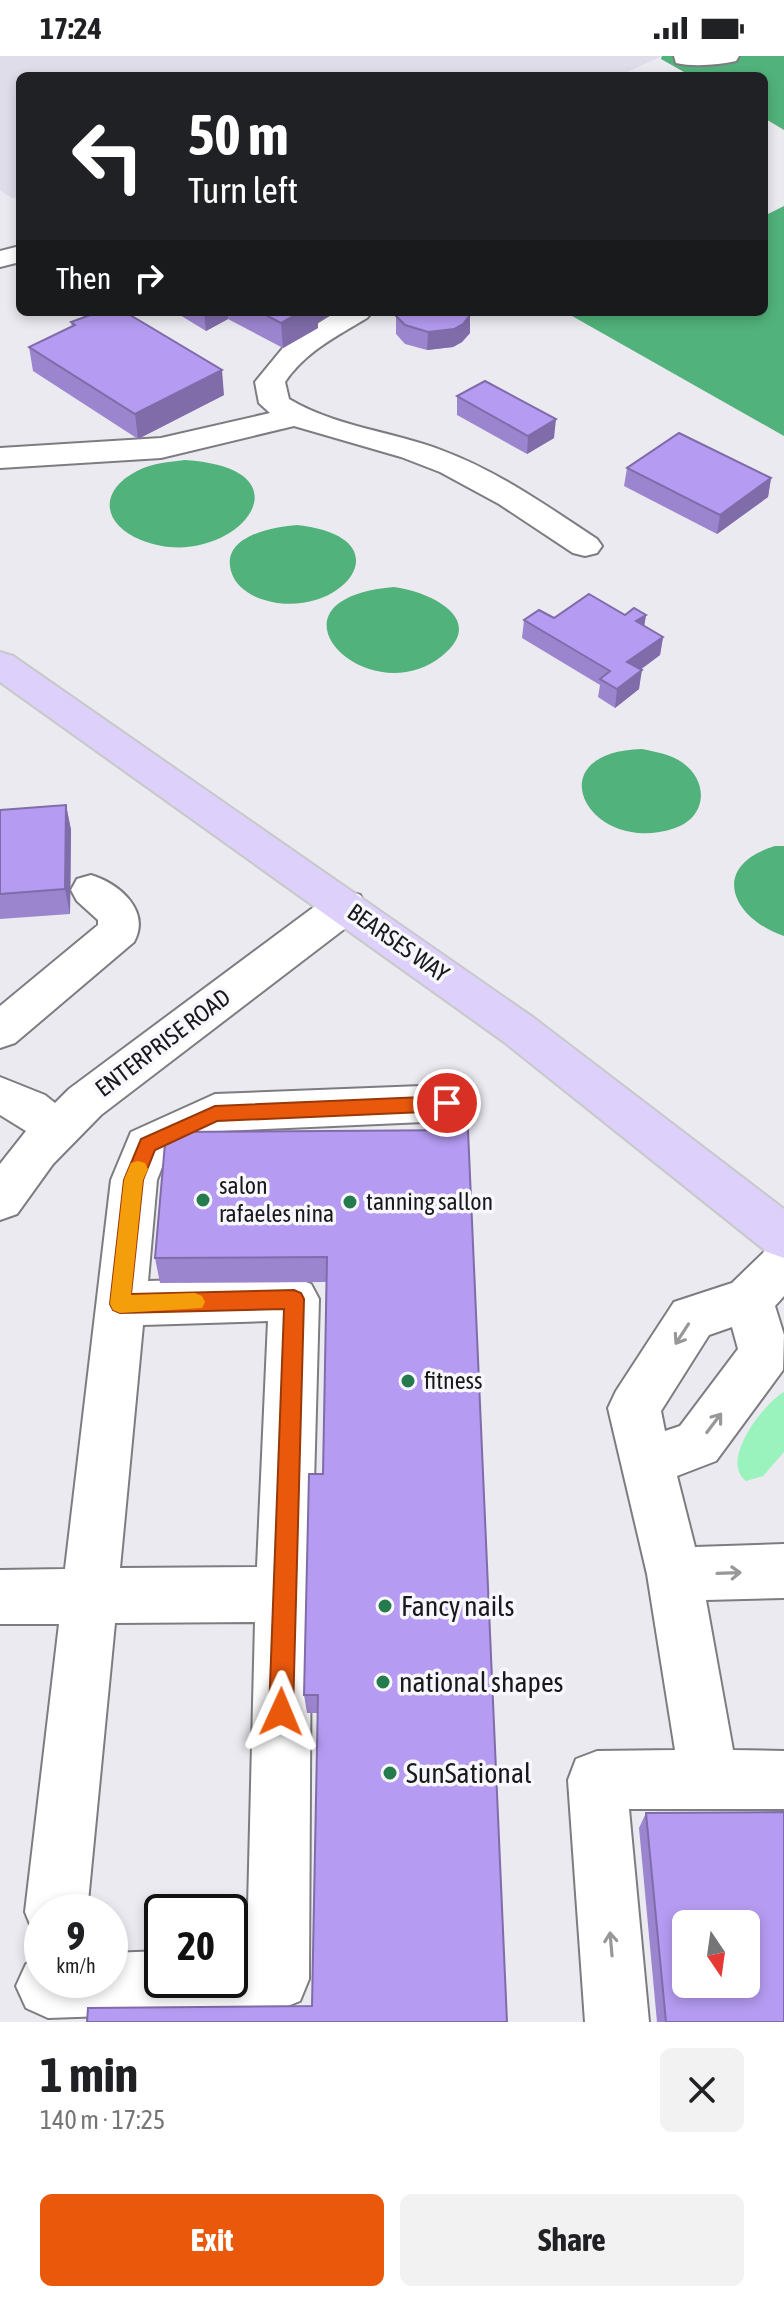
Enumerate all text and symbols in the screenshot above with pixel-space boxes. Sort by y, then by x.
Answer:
text: 17:24 [40,11,102,45]
text: 50 m [188,103,289,167]
icon: left [56,104,160,208]
text: Turn left [188,169,298,211]
icon: right [127,256,171,300]
text: Then [56,261,111,295]
street label: BEARSES WAY [343,898,454,987]
street label: ENTERPRISE ROAD [90,983,235,1102]
pin [413,1069,481,1137]
icon: arrive [425,1081,469,1125]
place label: salon rafaeles nina [219,1172,334,1227]
place label: tanning sallon [366,1188,493,1215]
marker: salon rafaeles nina [194,1191,212,1209]
marker: tanning sallon [341,1193,359,1211]
one-way arrow [674,1322,690,1345]
place label: fitness [424,1367,483,1394]
marker: fitness [399,1372,417,1390]
one-way arrow [705,1413,722,1434]
one-way arrow [715,1565,742,1580]
place label: Fancy nails [401,1590,514,1622]
marker: Fancy nails [376,1597,394,1615]
place label: national shapes [399,1666,563,1698]
position arrow [239,1670,323,1754]
marker: national shapes [374,1673,392,1691]
place label: SunSational [406,1757,532,1789]
marker: SunSational [381,1764,399,1782]
speed limit sign: 20 [144,1894,248,1998]
north arrow [672,1910,760,1998]
map controls [672,1910,760,1998]
text: 9 [67,1913,85,1958]
one-way arrow [603,1931,618,1958]
text: km/h [56,1954,96,1977]
text: 1 min [40,2047,138,2102]
button: close [660,2048,744,2132]
text: 140 m · 17:25 [40,2105,165,2135]
button: Exit [40,2194,384,2286]
button: Share [400,2194,744,2286]

